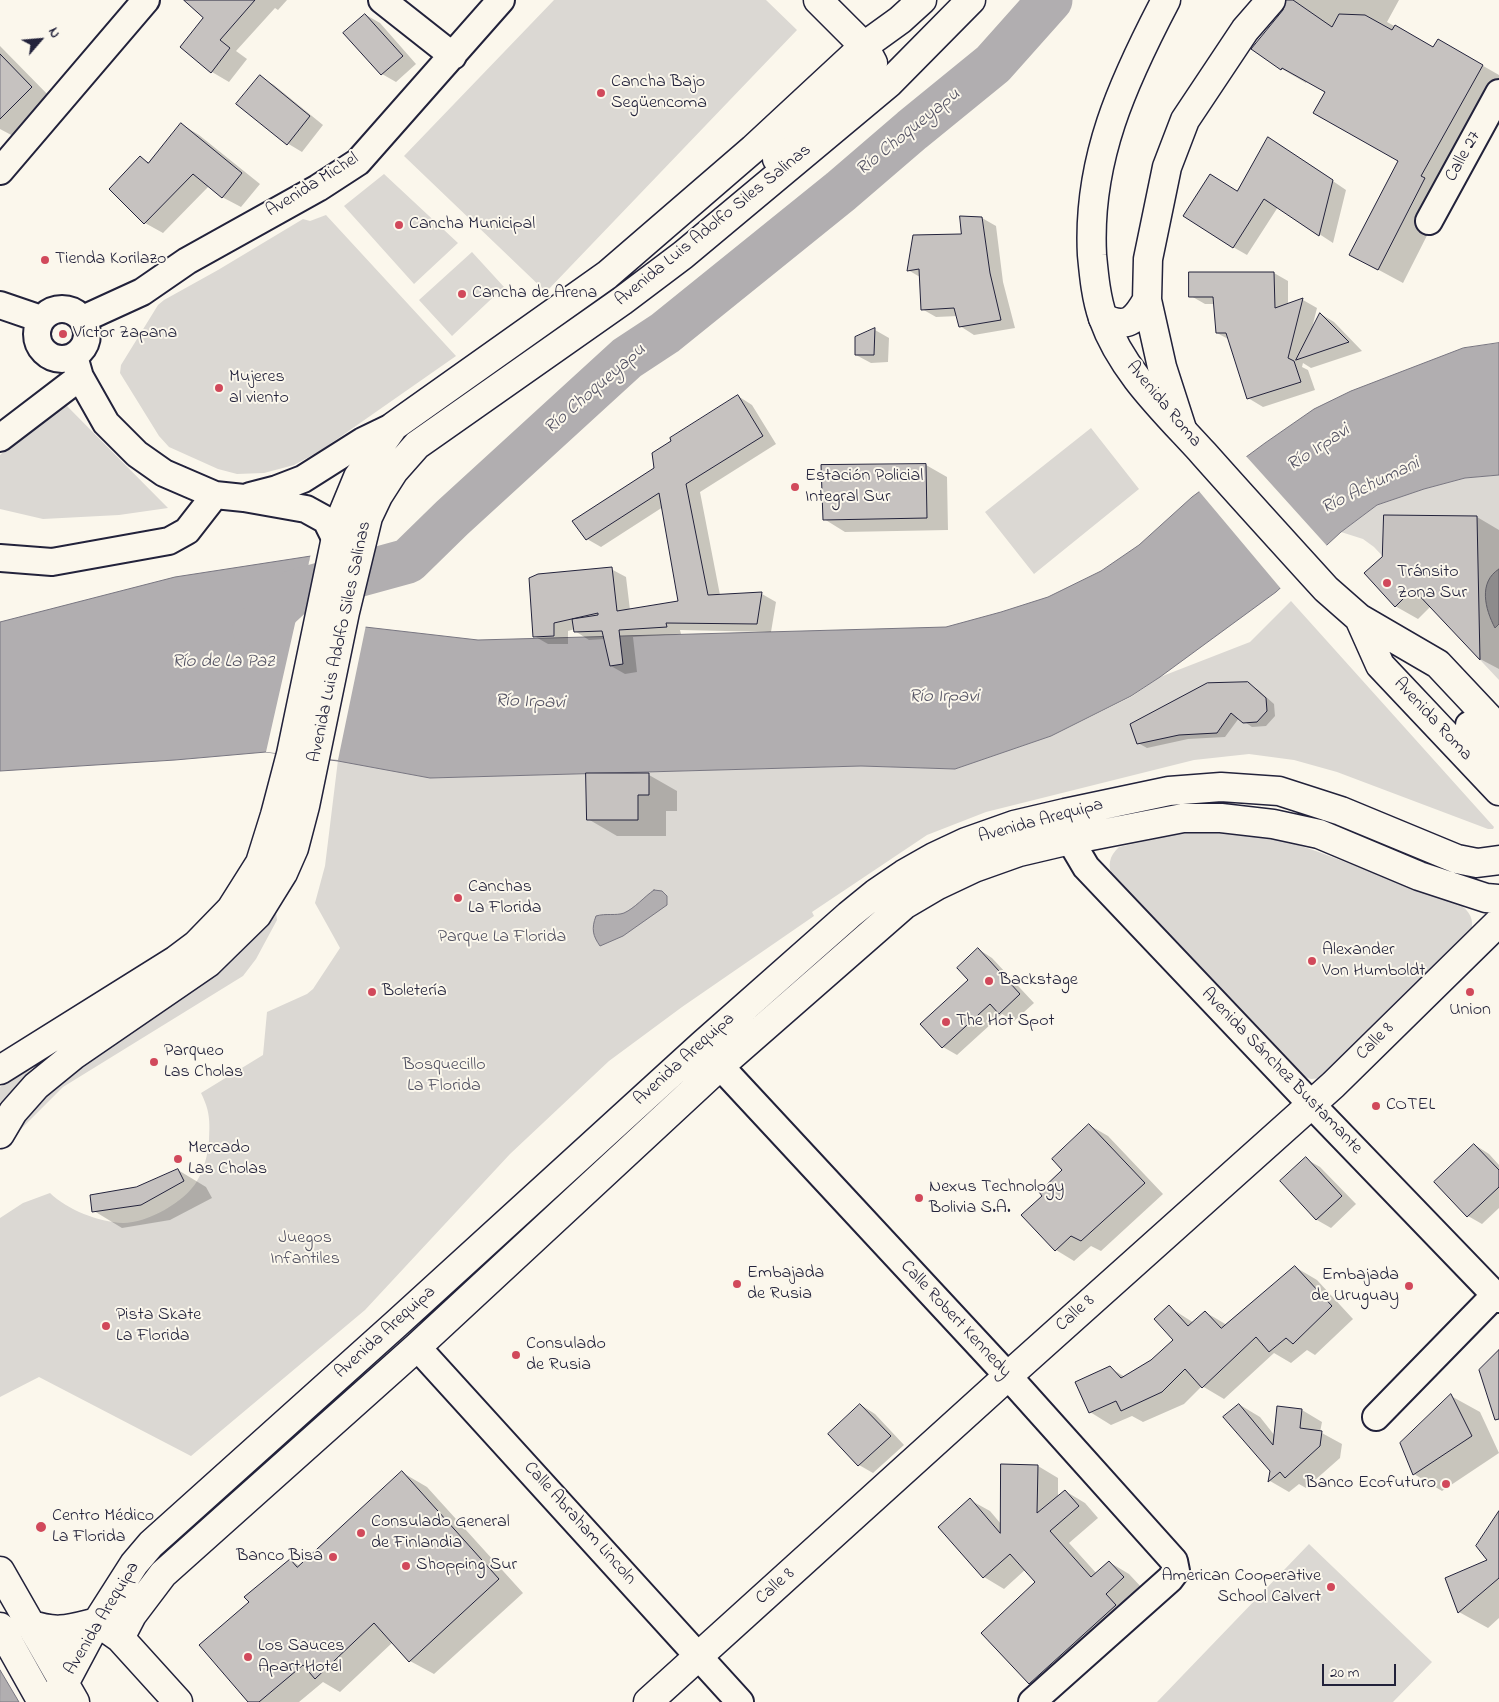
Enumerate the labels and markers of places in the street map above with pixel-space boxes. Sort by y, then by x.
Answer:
place label: Cancha Bajo Següencoma [611,72,707,115]
marker: Cancha Bajo Següencoma [595,87,607,99]
place label: Cancha Municipal [409,214,535,236]
marker: Cancha Municipal [393,219,405,231]
place label: Tienda Korilazo [55,249,166,271]
marker: Tienda Korilazo [39,254,51,266]
place label: Cancha de Arena [472,283,597,305]
marker: Cancha de Arena [456,288,468,300]
place label: Víctor Zapana [73,323,177,345]
marker: Víctor Zapana [57,328,69,340]
place label: Mujeres al viento [229,367,289,409]
marker: Mujeres al viento [213,382,225,394]
place label: Estación Policial Integral Sur [805,466,923,508]
marker: Estación Policial Integral Sur [789,481,801,493]
place label: Tránsito Zona Sur [1397,562,1467,604]
marker: Tránsito Zona Sur [1381,577,1393,589]
place label: Canchas La Florida [468,877,542,920]
marker: Canchas La Florida [452,892,464,904]
place label: Alexander Von Humboldt [1322,940,1425,982]
marker: Alexander Von Humboldt [1306,955,1318,967]
place label: Backstage [999,970,1078,992]
marker: Backstage [983,975,995,987]
place label: Boletería [382,981,447,1003]
marker: Boletería [366,986,378,998]
marker: Union [1464,986,1476,998]
place label: Union [1449,1000,1491,1022]
place label: The Hot Spot [956,1011,1055,1033]
marker: The Hot Spot [940,1016,952,1028]
place label: Parqueo Las Cholas [164,1041,243,1084]
marker: Parqueo Las Cholas [148,1056,160,1068]
place label: COTEL [1386,1095,1435,1117]
marker: COTEL [1370,1100,1382,1112]
place label: Mercado Las Cholas [188,1138,267,1180]
marker: Mercado Las Cholas [172,1153,184,1165]
place label: Nexus Technology Bolivia S.A. [929,1177,1064,1220]
marker: Nexus Technology Bolivia S.A. [913,1192,925,1204]
place label: Embajada de Rusia [747,1263,824,1306]
place label: Embajada de Uruguay [1311,1265,1399,1308]
marker: Embajada de Rusia [731,1278,743,1290]
marker: Embajada de Uruguay [1403,1280,1415,1292]
place label: Pista Skate La Florida [116,1305,201,1348]
marker: Pista Skate La Florida [100,1320,112,1332]
place label: Consulado de Rusia [526,1334,606,1376]
marker: Consulado de Rusia [510,1349,522,1361]
place label: Banco Ecofuturo [1305,1473,1436,1495]
marker: Banco Ecofuturo [1440,1478,1452,1490]
place label: Centro Médico La Florida [52,1506,154,1548]
place label: Consulado General de Finlandia [371,1512,510,1555]
marker: Centro Médico La Florida [34,1520,48,1534]
marker: Consulado General de Finlandia [355,1527,367,1539]
place label: Banco Bisa [236,1546,323,1568]
marker: Banco Bisa [327,1551,339,1563]
place label: Shopping Sur [416,1555,517,1577]
marker: Shopping Sur [400,1560,412,1572]
place label: American Cooperative School Calvert [1161,1566,1321,1608]
marker: American Cooperative School Calvert [1325,1581,1337,1593]
place label: Los Sauces Apart Hotel [258,1636,344,1678]
marker: Los Sauces Apart Hotel [242,1651,254,1663]

